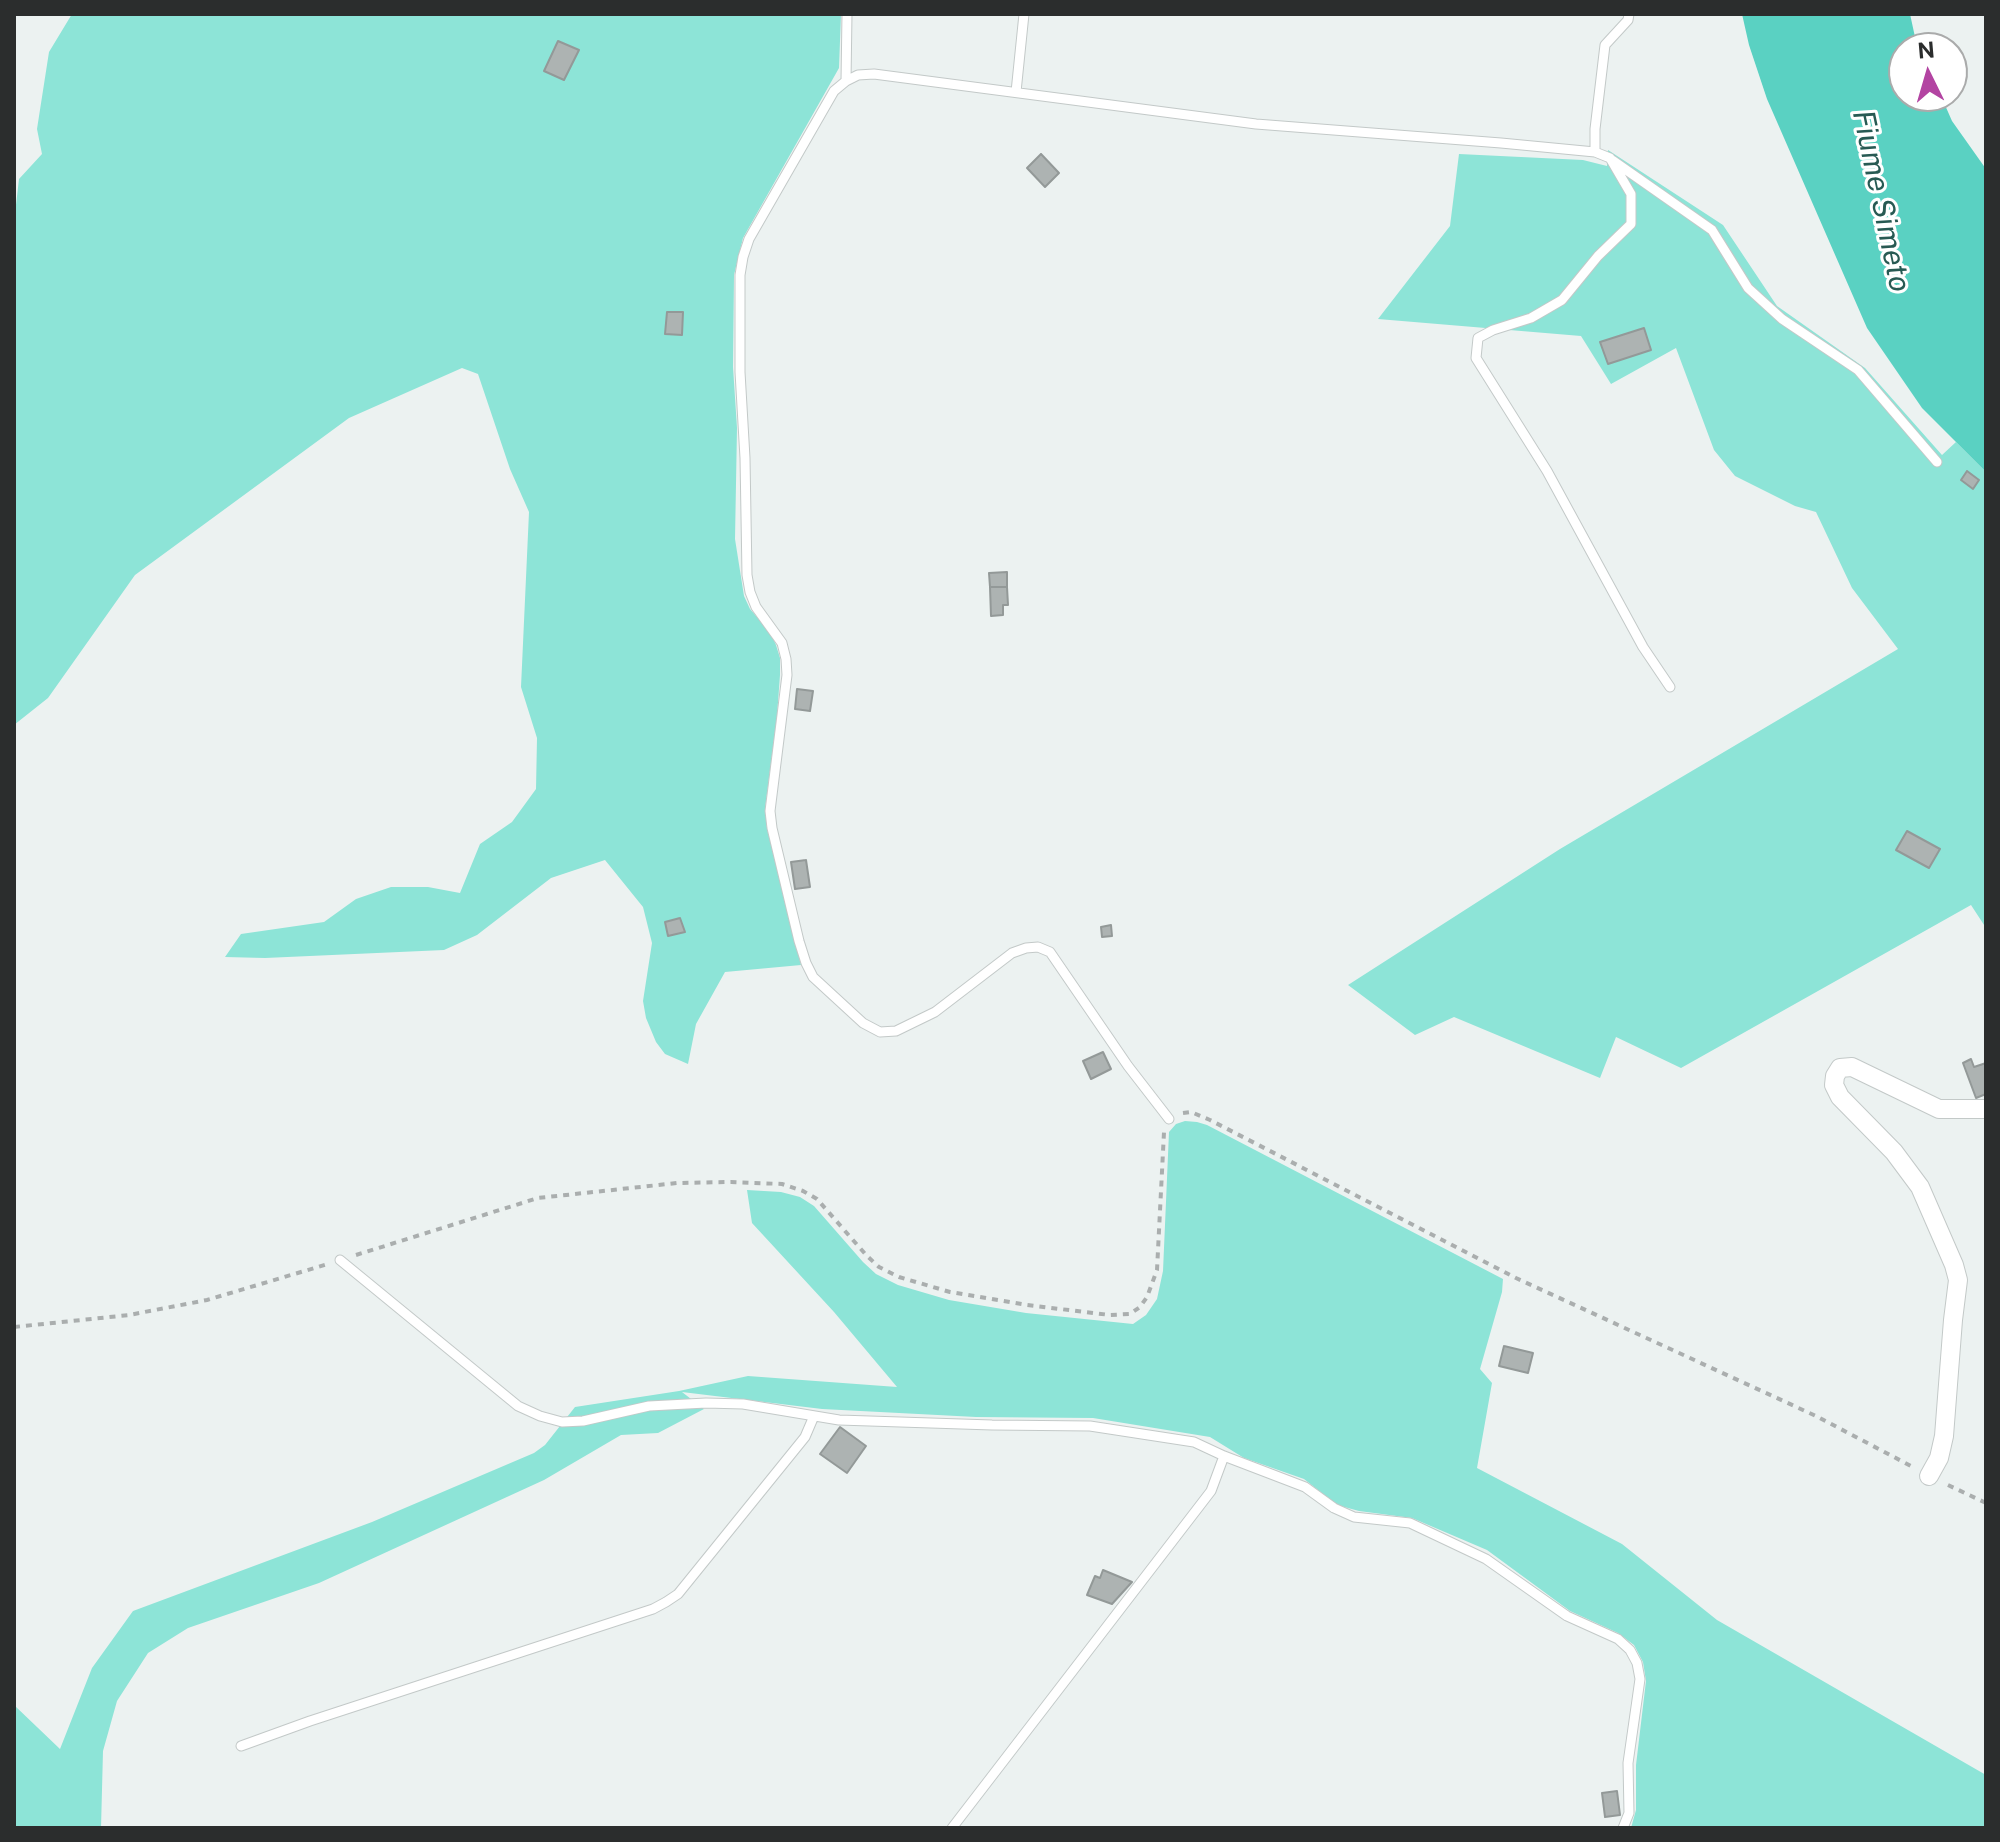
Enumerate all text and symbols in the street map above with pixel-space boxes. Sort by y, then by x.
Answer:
north arrow [1888,32,1968,112]
text: N [1916,36,1936,64]
water label: Fiume Simeto [1844,107,1918,295]

